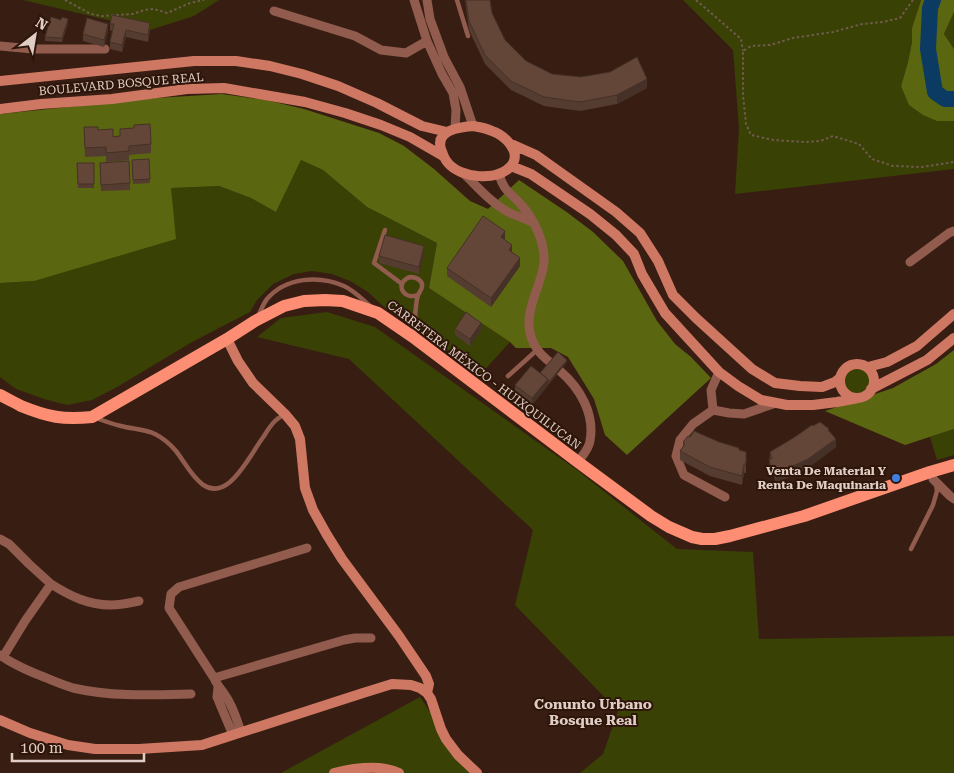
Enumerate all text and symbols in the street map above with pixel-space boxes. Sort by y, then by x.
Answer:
north arrow [10,10,60,60]
text: N [33,14,51,34]
street label: BOULEVARD BOSQUE REAL [38,70,204,98]
street label: CARRETERA MÉXICO - HUIXQUILUCAN [385,298,584,453]
place label: Venta De Material Y Renta De Maquinaria [757,464,887,492]
marker: Venta De Material Y Renta De Maquinaria [890,472,902,484]
district label: Conunto Urbano Bosque Real [534,696,652,728]
scale bar [12,730,145,762]
text: 100 m [20,739,63,757]

